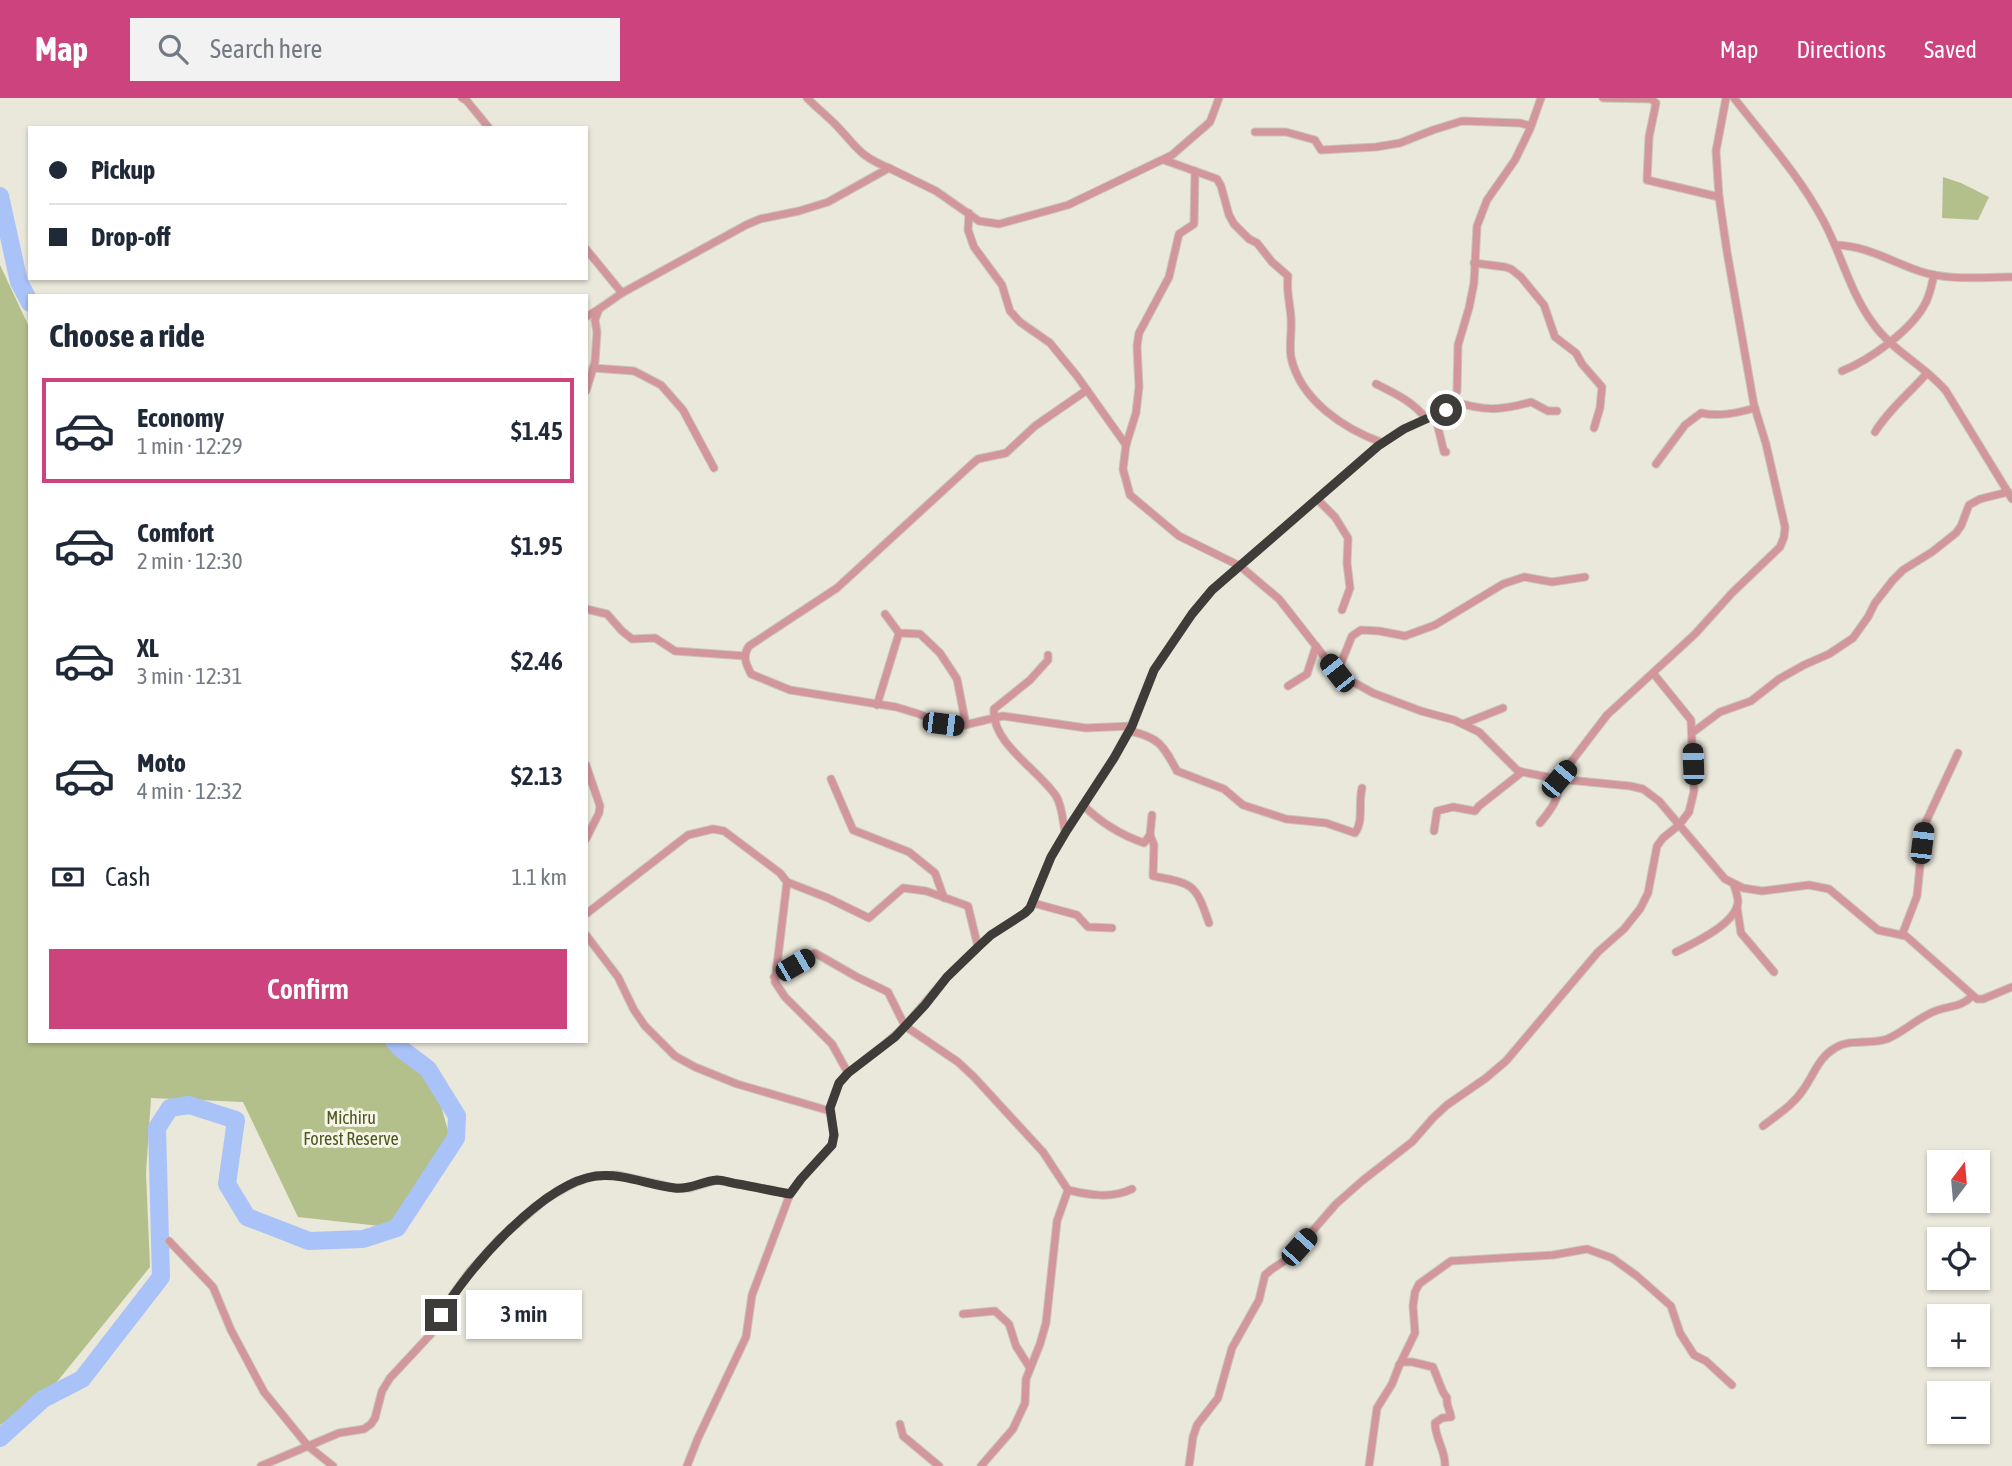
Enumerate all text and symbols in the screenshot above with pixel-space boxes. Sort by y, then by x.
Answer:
search box [130,18,620,81]
text: Map [35,30,88,68]
icon: search [154,30,192,68]
text: Search here [210,34,322,64]
text: Map [1720,36,1758,63]
text: Directions [1796,36,1886,63]
text: Saved [1924,36,1977,63]
text: Pickup [91,155,155,185]
text: Drop-off [91,222,171,252]
text: Choose a ride [49,317,205,354]
route start [1430,394,1462,426]
icon: car [53,399,116,462]
text: Economy [137,403,224,433]
text: $1.45 [511,416,563,446]
text: 1 min · 12:29 [137,433,243,459]
icon: car [53,514,116,577]
text: Comfort [137,518,214,548]
text: $1.95 [511,531,563,561]
text: 2 min · 12:30 [137,548,243,574]
icon: car [53,629,116,692]
text: XL [137,633,159,663]
text: $2.46 [511,646,563,676]
car [1316,650,1359,696]
text: 3 min · 12:31 [137,663,243,689]
car [921,711,966,737]
car [1682,743,1705,785]
icon: car [53,744,116,807]
text: Moto [137,748,186,778]
car [1538,756,1581,802]
text: $2.13 [511,761,563,791]
text: 4 min · 12:32 [137,778,243,804]
car [1910,821,1935,865]
icon: cash [49,858,87,896]
text: Cash [105,862,151,892]
text: 1.1 km [511,864,567,890]
car [772,945,819,985]
button: Confirm [49,949,567,1029]
park label: Michiru Forest Reserve [303,1107,399,1149]
north arrow [1927,1150,1990,1213]
map controls [1927,1150,1990,1444]
car [1278,1224,1321,1270]
button: locate [1927,1227,1990,1290]
callout: 3 min [466,1290,581,1340]
route end [425,1299,457,1331]
text: 3 min [501,1301,547,1327]
button: + [1927,1304,1990,1367]
button: − [1927,1381,1990,1444]

